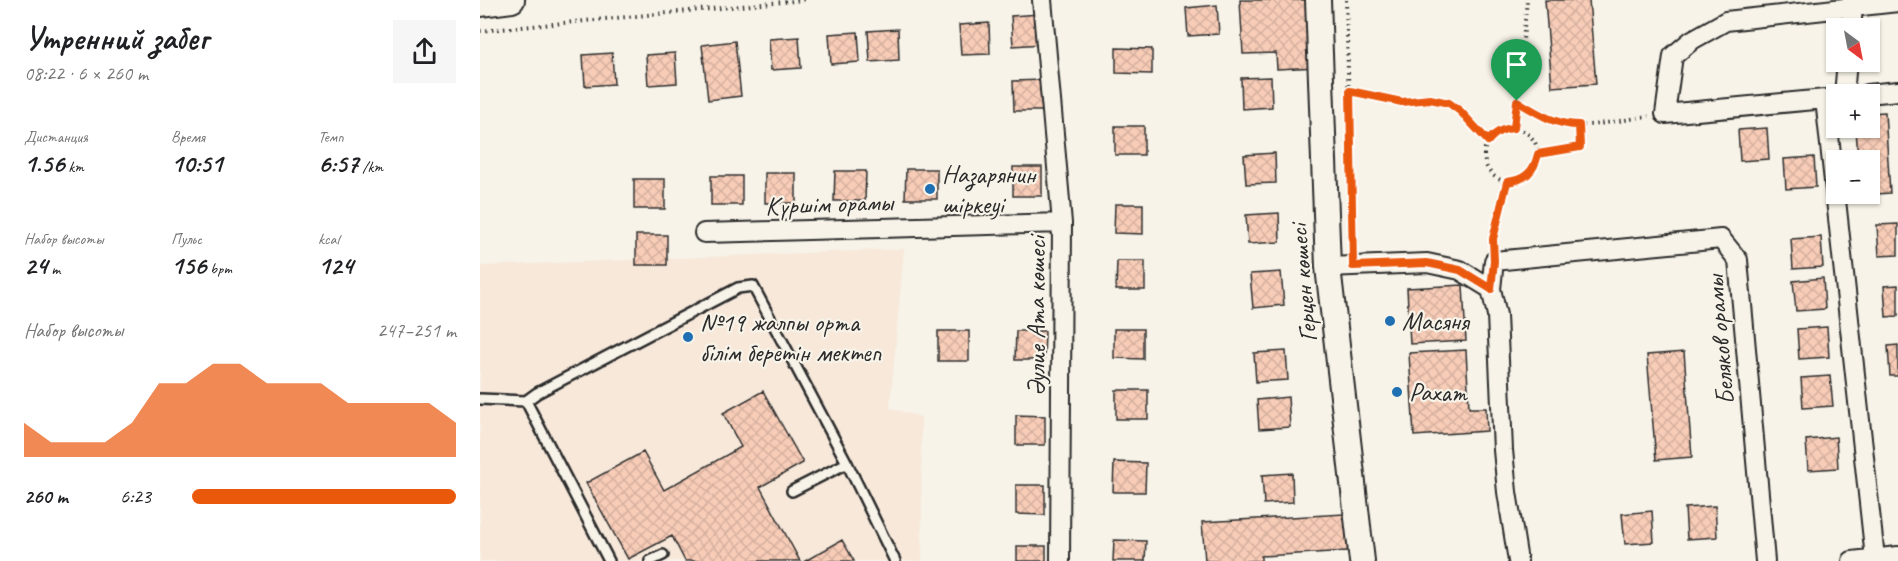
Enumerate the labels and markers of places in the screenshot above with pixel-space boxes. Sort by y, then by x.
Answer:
pin [1491,39,1542,101]
place label: Назарянин шіркеуі [942,158,1037,221]
marker: Назарянин шіркеуі [923,182,937,196]
place label: Масяня [1402,305,1471,338]
place label: №19 жалпы орта білім беретін мектеп [700,306,881,369]
marker: Масяня [1383,314,1397,328]
marker: №19 жалпы орта білім беретін мектеп [681,330,695,344]
place label: Рахат [1409,376,1469,409]
marker: Рахат [1390,385,1404,399]

